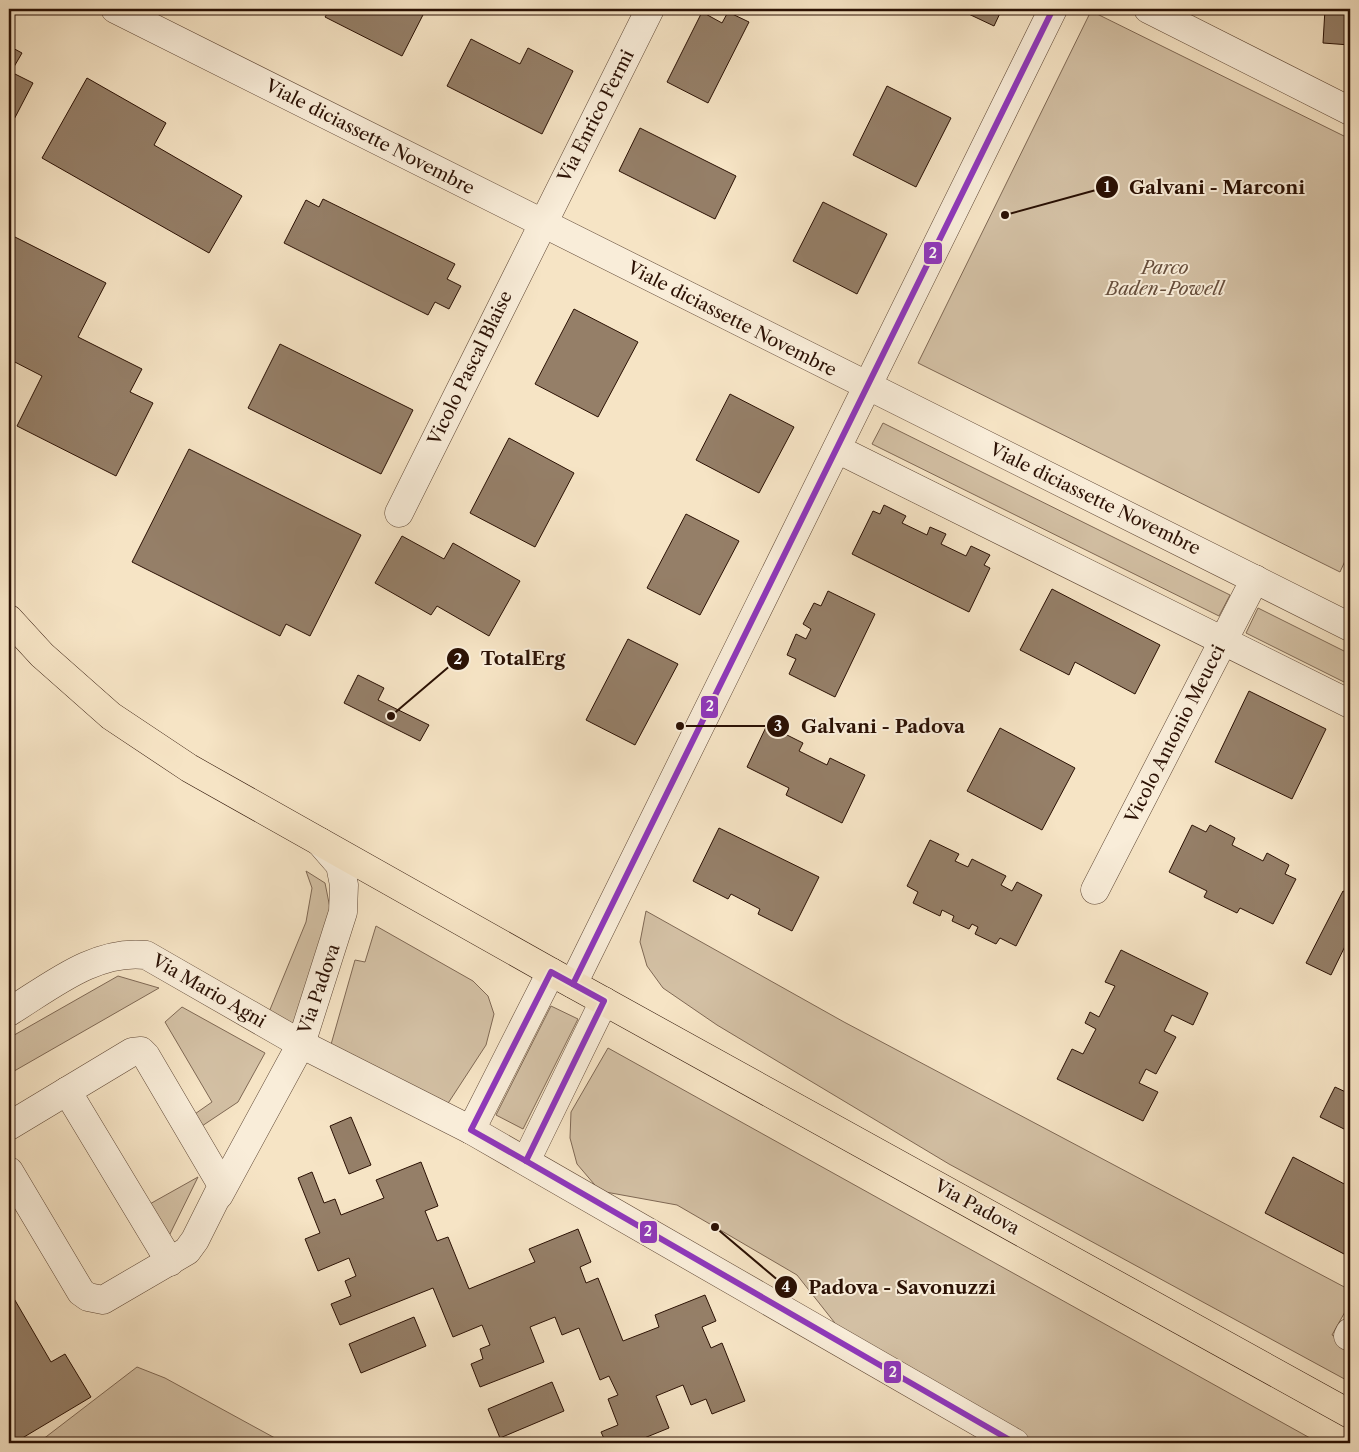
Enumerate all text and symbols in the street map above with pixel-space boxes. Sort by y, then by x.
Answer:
street label: Via Enrico Fermi [553,46,639,187]
street label: Viale diciassette Novembre [261,74,478,199]
callout: Galvani - Marconi [1094,170,1315,204]
text: Galvani - Marconi [1129,176,1305,199]
text: 1 [1104,177,1111,196]
line badge: 2 [923,241,943,265]
text: 2 [929,244,937,262]
street label: Viale diciassette Novembre [623,256,840,381]
park label: Parco Baden-Powell [1104,257,1226,300]
street label: Vicolo Pascal Blaise [423,287,517,450]
street label: Viale diciassette Novembre [985,438,1204,560]
street label: Vicolo Antonio Meucci [1120,641,1230,828]
callout: TotalErg [446,642,575,676]
text: TotalErg [481,647,566,670]
text: 2 [454,649,463,668]
line badge: 2 [700,695,719,719]
text: 2 [706,697,714,715]
callout: Galvani - Padova [766,709,974,743]
text: Galvani - Padova [801,715,966,738]
text: 3 [774,716,782,735]
street label: Via Padova [293,941,345,1038]
street label: Via Mario Agni [147,949,270,1033]
street label: Via Padova [930,1174,1024,1240]
line badge: 2 [639,1220,658,1244]
text: 2 [644,1222,652,1240]
callout: Padova - Savonuzzi [773,1270,1006,1304]
text: Padova - Savonuzzi [808,1276,996,1299]
text: 4 [782,1277,791,1296]
line badge: 2 [883,1360,902,1384]
text: 2 [889,1363,897,1381]

